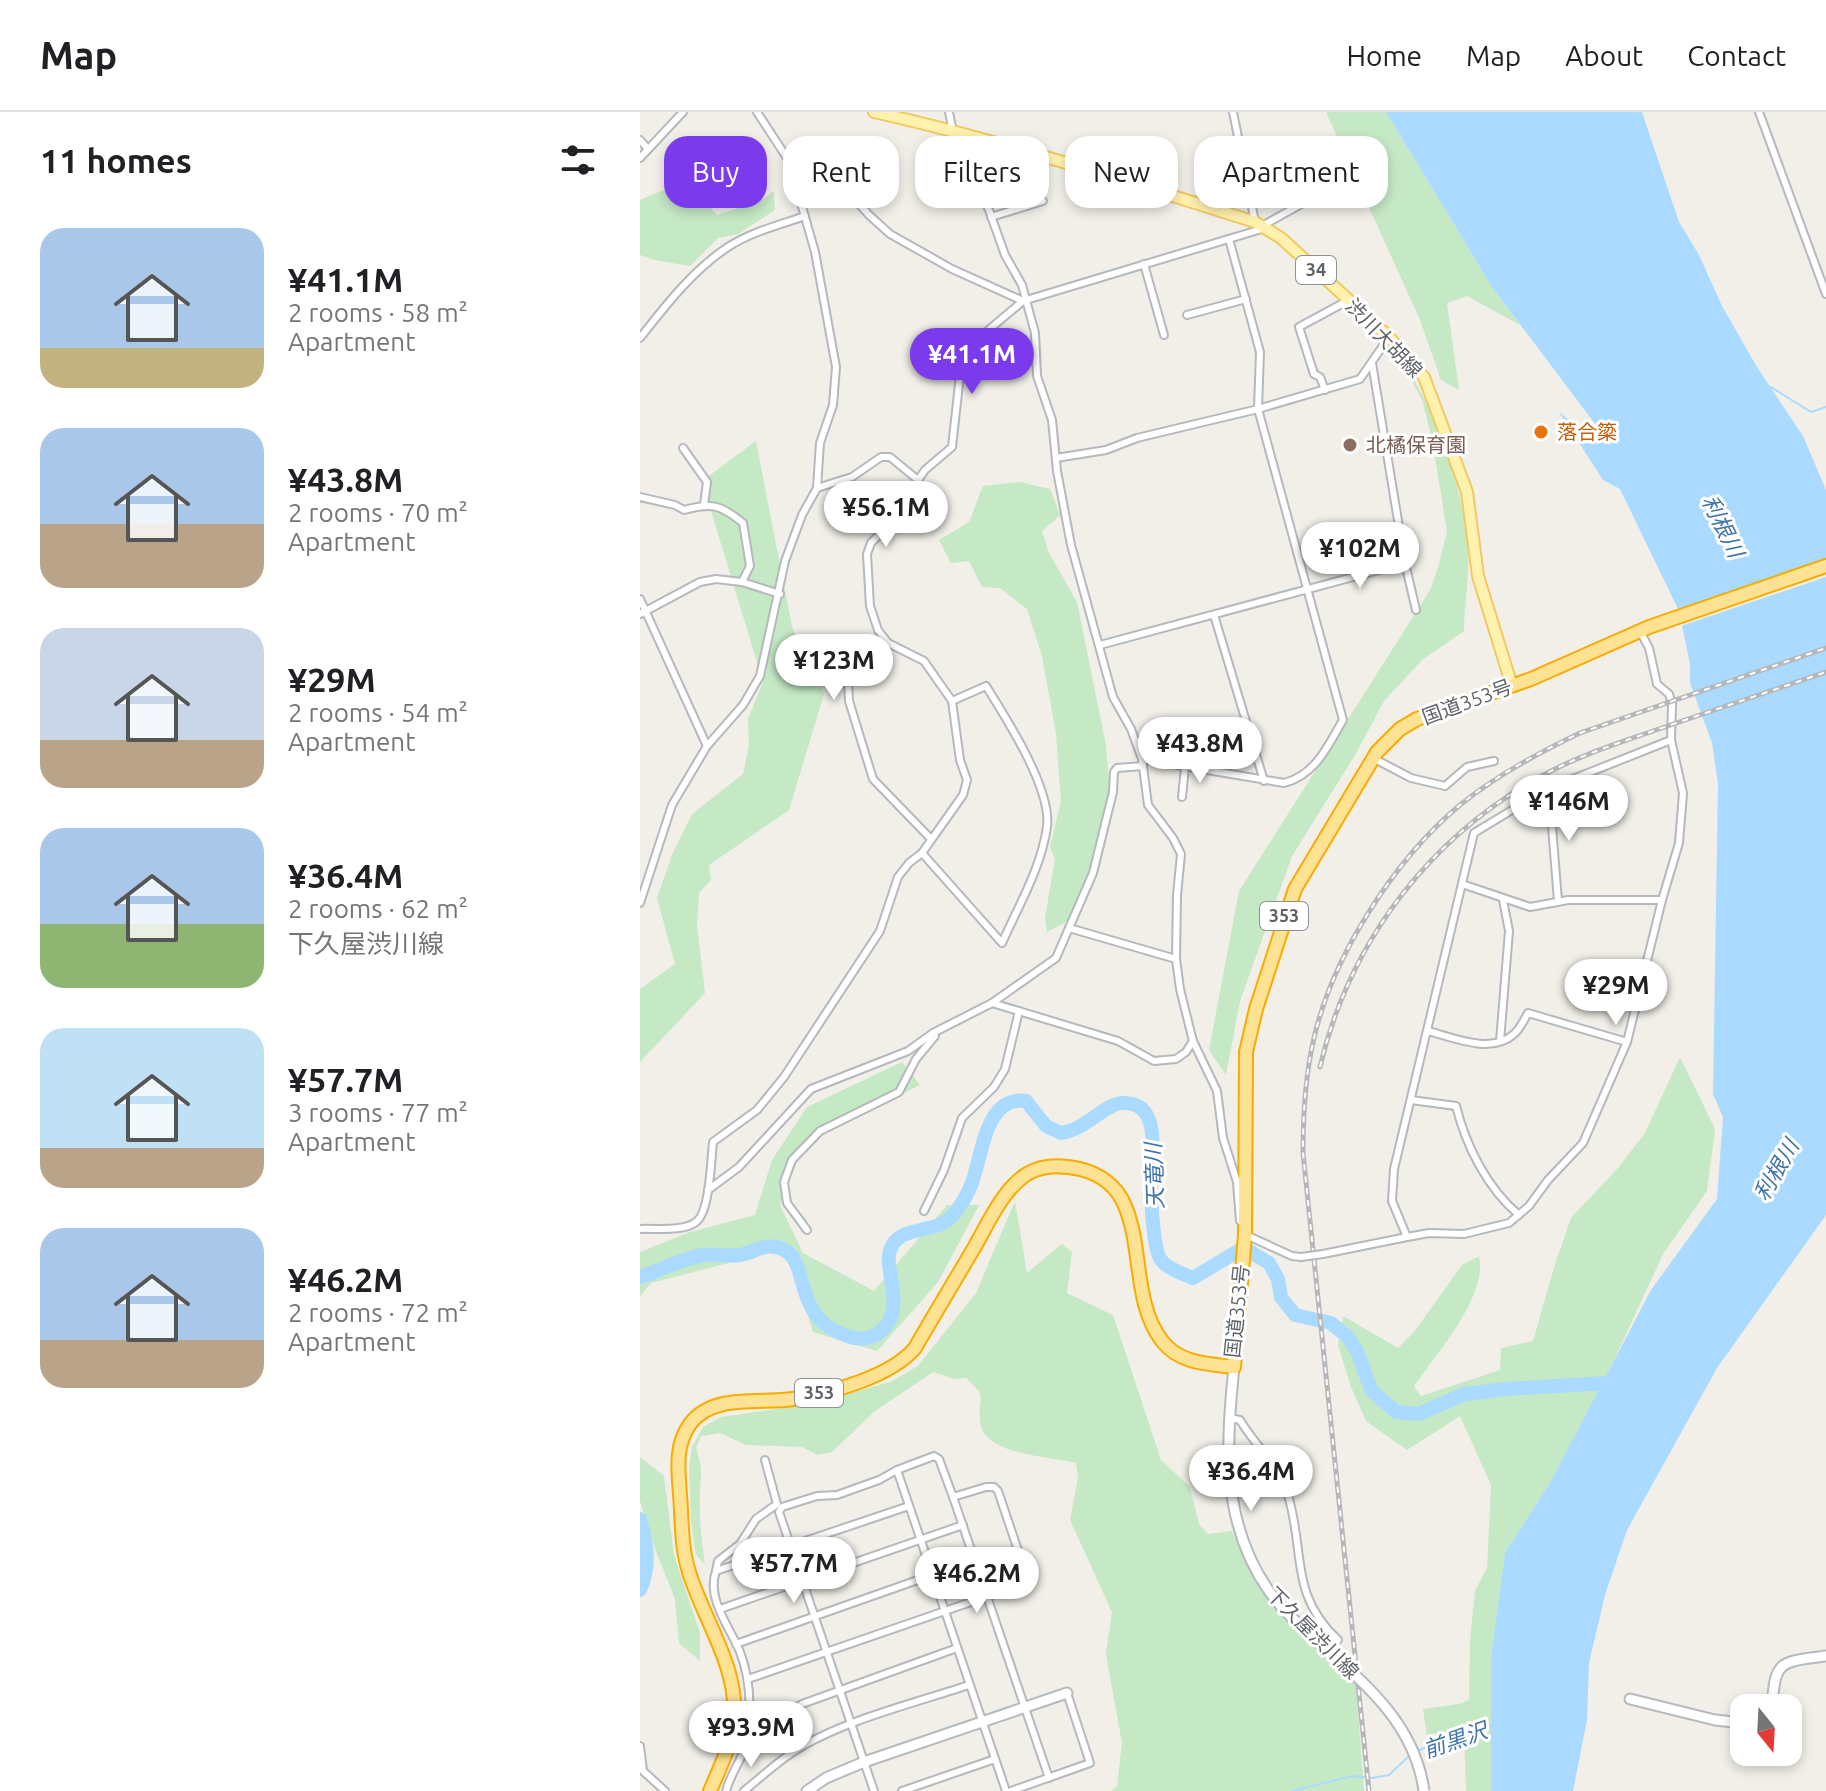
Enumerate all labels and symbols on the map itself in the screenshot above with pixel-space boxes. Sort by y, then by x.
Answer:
road number: 34 [1296,256,1336,284]
street label: 渋川大胡線 [1341,294,1427,382]
pin: ¥41.1M [907,328,1037,396]
place label: 落合簗 [1557,420,1617,443]
marker: 落合簗 [1532,423,1550,441]
place label: 北橘保育園 [1366,433,1466,456]
marker: 北橘保育園 [1341,436,1359,454]
pin: ¥56.1M [821,481,951,549]
water label: 利根川 [1698,491,1750,563]
pin: ¥102M [1304,522,1416,590]
pin: ¥123M [778,634,890,702]
street label: 国道353号 [1419,675,1515,728]
pin: ¥43.8M [1135,717,1265,785]
pin: ¥146M [1513,775,1625,843]
road number: 353 [1260,902,1308,930]
pin: ¥29M [1569,959,1663,1027]
water label: 利根川 [1748,1133,1804,1205]
water label: 天竜川 [1140,1141,1167,1209]
street label: 国道353号 [1220,1263,1253,1359]
road number: 353 [795,1379,843,1407]
pin: ¥36.4M [1186,1445,1316,1513]
pin: ¥57.7M [729,1537,859,1605]
pin: ¥46.2M [912,1547,1042,1615]
street label: 下久屋渋川線 [1263,1582,1364,1683]
north arrow [1730,1694,1802,1766]
pin: ¥93.9M [686,1701,816,1769]
water label: 前黒沢 [1420,1716,1493,1762]

